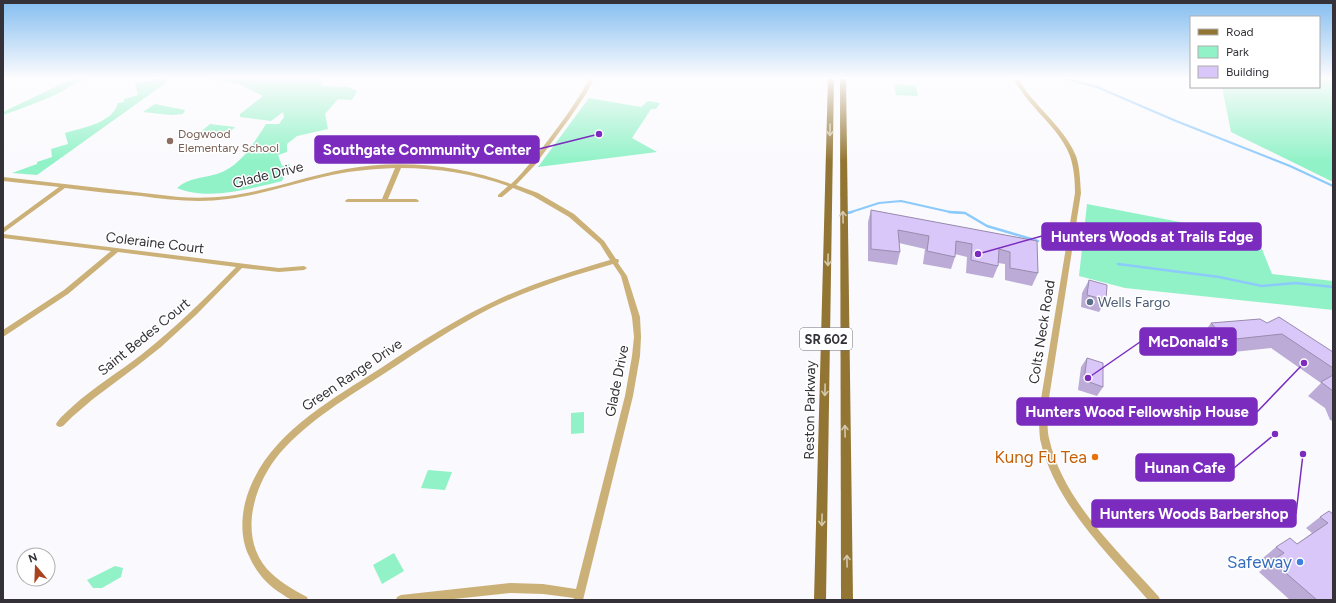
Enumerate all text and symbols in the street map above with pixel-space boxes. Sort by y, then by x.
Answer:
legend [1190,16,1320,88]
text: Road [1226,25,1254,39]
text: Park [1226,45,1249,59]
text: Building [1226,65,1269,79]
one-way arrow [826,123,834,136]
place label: Dogwood Elementary School [178,127,279,155]
marker: Dogwood Elementary School [165,136,175,146]
callout: Southgate Community Center [315,136,539,163]
text: Southgate Community Center [323,141,531,159]
street label: Glade Drive [231,158,306,192]
one-way arrow [839,211,847,224]
callout: Hunters Woods at Trails Edge [1042,223,1261,250]
text: Hunters Woods at Trails Edge [1051,228,1254,246]
street label: Coleraine Court [105,229,205,257]
one-way arrow [824,253,831,266]
street label: Colts Neck Road [1025,279,1059,385]
place label: Wells Fargo [1098,294,1170,311]
street label: Saint Bedes Court [94,295,194,379]
marker: Wells Fargo [1085,297,1095,307]
road number: SR 602 [800,328,852,350]
callout: McDonald's [1140,328,1236,355]
text: McDonald's [1148,333,1228,351]
street label: Green Range Drive [299,335,406,415]
street label: Glade Drive [602,343,632,418]
street label: Reston Parkway [801,360,819,460]
one-way arrow [821,383,829,396]
callout: Hunters Wood Fellowship House [1017,398,1257,425]
text: Hunters Wood Fellowship House [1025,403,1249,421]
one-way arrow [841,425,849,438]
place label: Kung Fu Tea [994,447,1087,467]
marker: Kung Fu Tea [1090,452,1100,462]
callout: Hunan Cafe [1136,454,1234,481]
text: Hunan Cafe [1144,459,1226,477]
callout: Hunters Woods Barbershop [1092,500,1296,527]
text: Hunters Woods Barbershop [1100,505,1288,523]
one-way arrow [818,513,826,526]
north arrow [16,547,56,587]
text: N [27,550,39,566]
place label: Safeway [1227,552,1292,572]
one-way arrow [843,555,850,568]
marker: Safeway [1295,557,1305,567]

